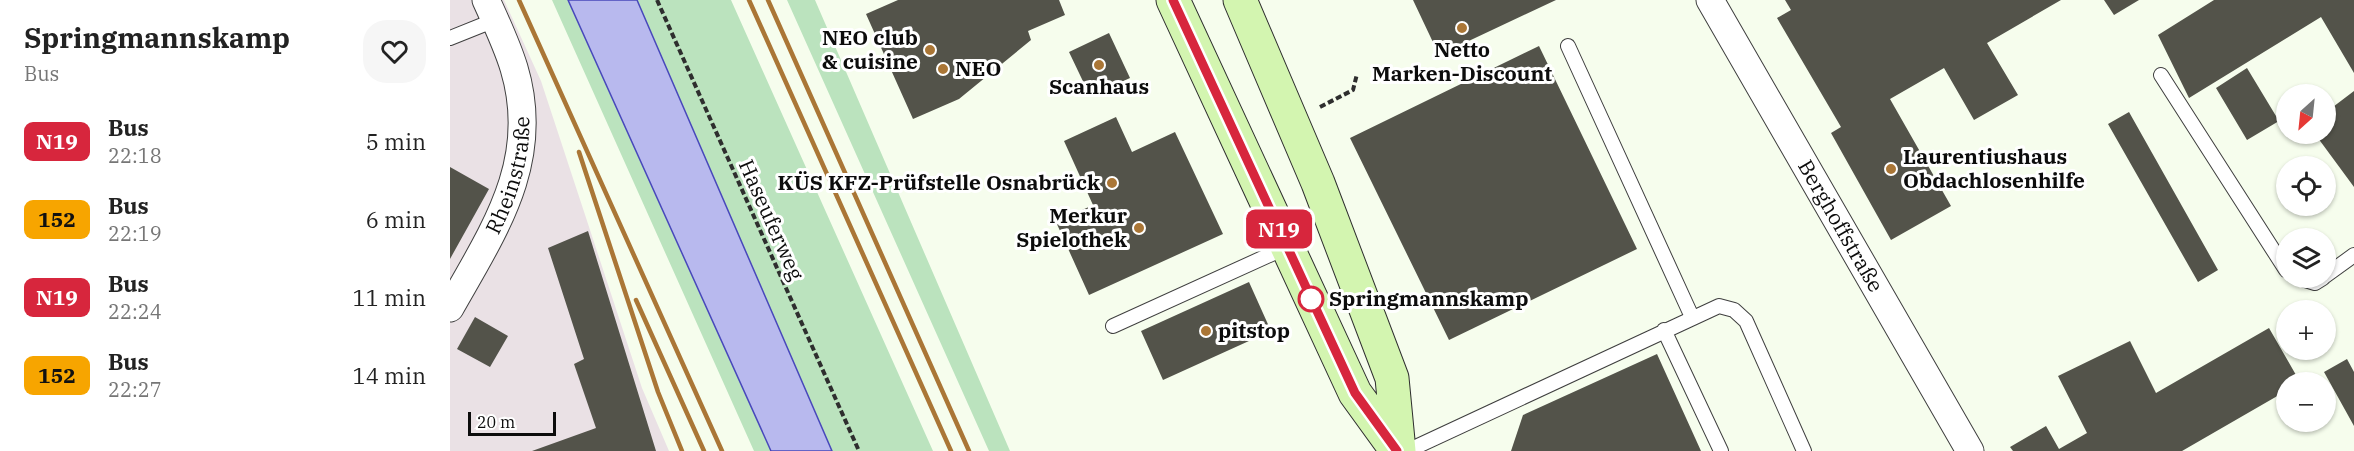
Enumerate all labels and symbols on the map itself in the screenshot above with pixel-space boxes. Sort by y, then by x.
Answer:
marker: Netto Marken-Discount [1455,21,1469,35]
place label: NEO club & cuisine [822,23,918,75]
place label: Netto Marken-Discount [1372,35,1552,87]
marker: NEO club & cuisine [923,43,937,57]
place label: NEO [955,54,1001,82]
marker: Scanhaus [1092,58,1106,72]
marker: NEO [936,62,950,76]
place label: Scanhaus [1049,72,1149,100]
north arrow [2276,84,2336,144]
street label: Rheinstraße [478,116,535,238]
place label: Laurentiushaus Obdachlosenhilfe [1903,142,2085,194]
street label: Berghoffstraße [1792,154,1890,297]
street label: Haseuferweg [733,155,811,285]
marker: Laurentiushaus Obdachlosenhilfe [1884,162,1898,176]
place label: KÜS KFZ-Prüfstelle Osnabrück [778,168,1100,196]
marker: KÜS KFZ-Prüfstelle Osnabrück [1105,176,1119,190]
place label: Merkur Spielothek [1016,201,1128,253]
line badge: N19 [1244,210,1314,248]
marker: Merkur Spielothek [1132,221,1146,235]
place label: Springmannskamp [1329,284,1528,312]
marker: Springmannskamp [1298,286,1324,312]
place label: pitstop [1218,316,1290,344]
marker: pitstop [1199,324,1213,338]
scale bar [468,409,556,436]

